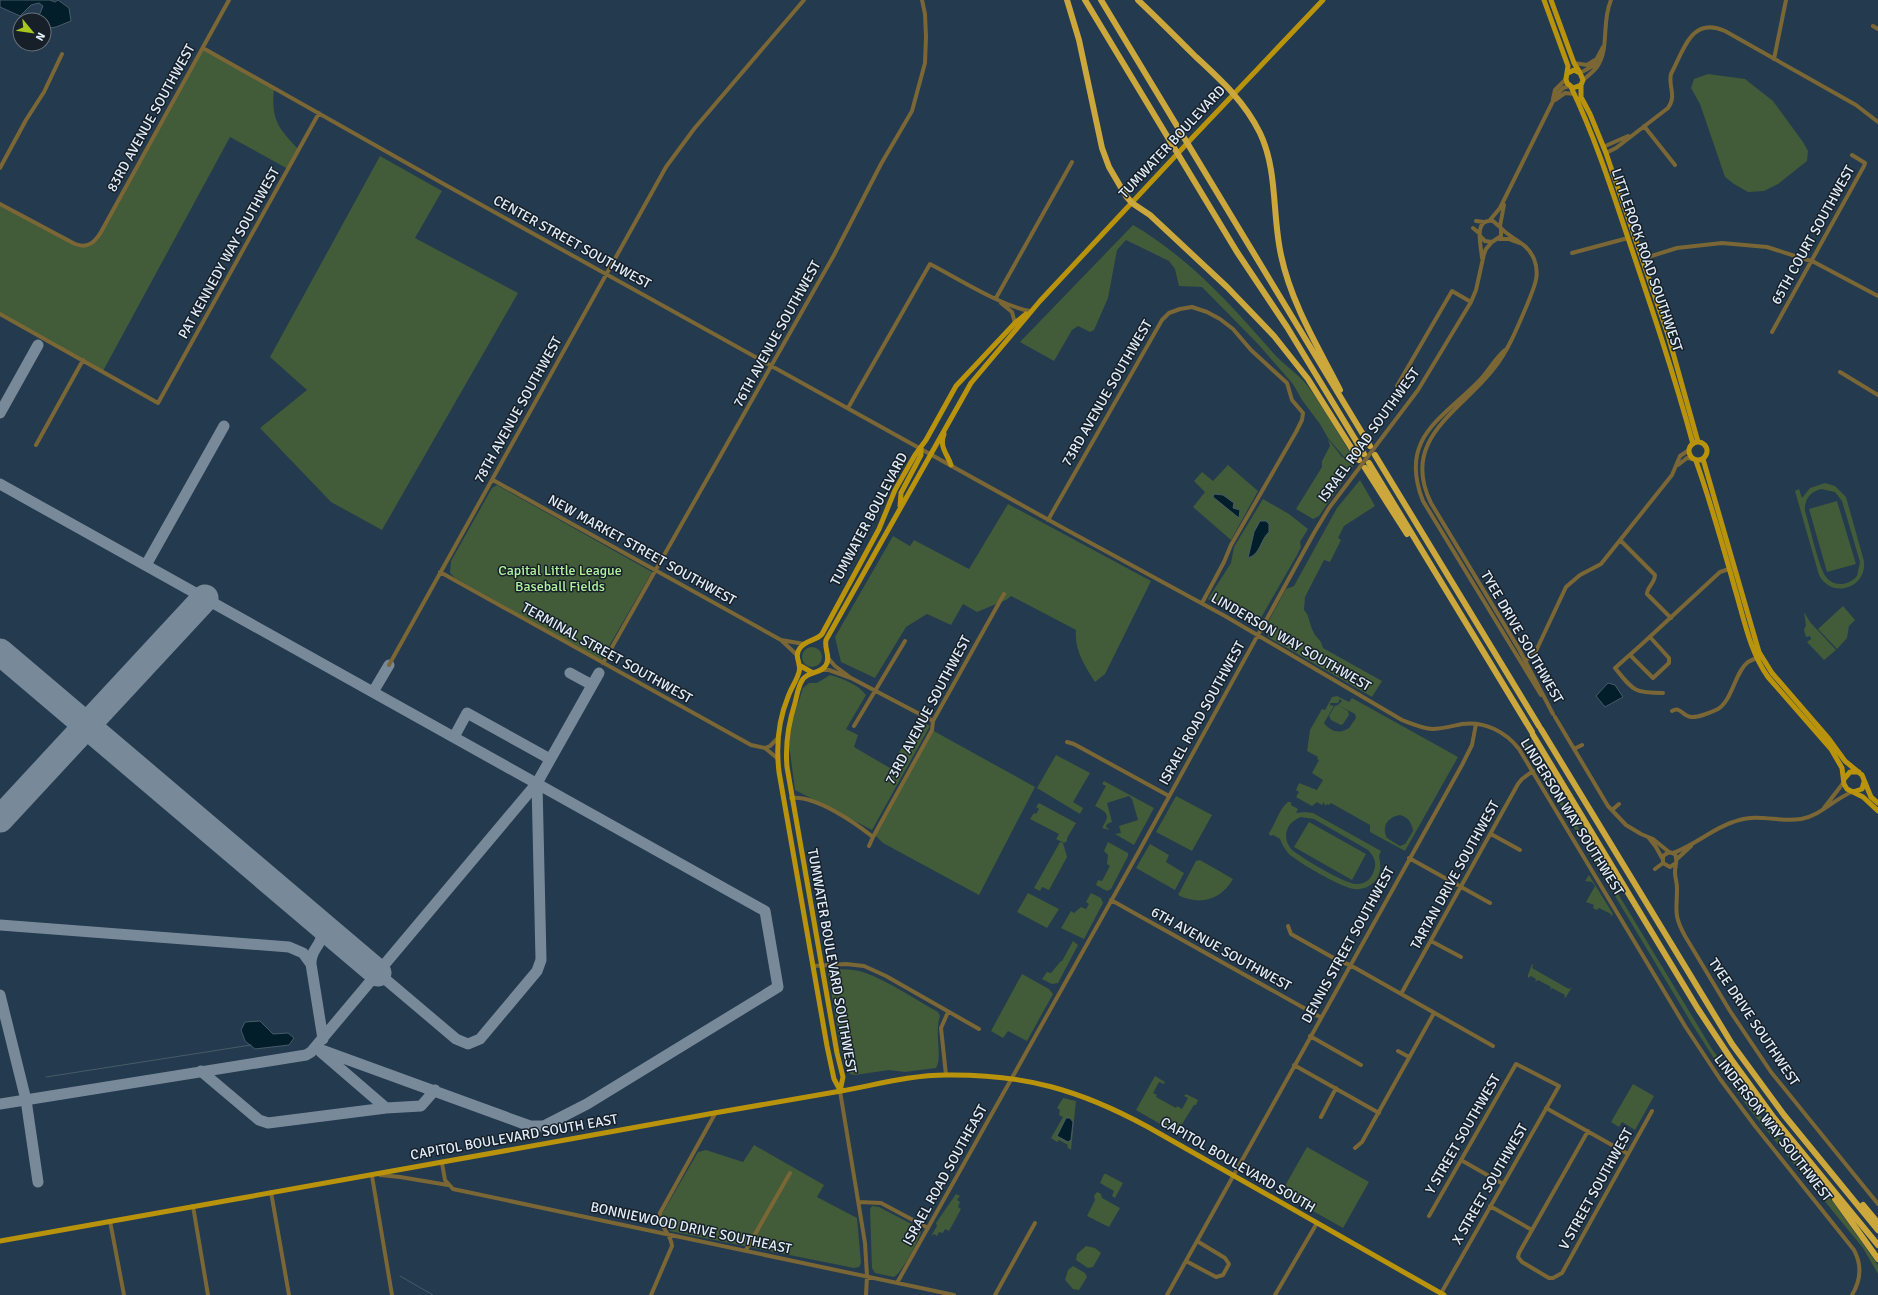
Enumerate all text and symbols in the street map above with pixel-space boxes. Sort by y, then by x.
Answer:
north arrow [12,12,52,52]
text: N [33,30,48,43]
street label: 83RD AVENUE SOUTHWEST [103,41,199,195]
street label: TUMWATER BOULEVARD [1115,82,1229,202]
street label: 65TH COURT SOUTHWEST [1768,162,1858,308]
street label: PAT KENNEDY WAY SOUTHWEST [175,164,283,342]
street label: LITTLEROCK ROAD SOUTHWEST [1608,166,1686,354]
street label: CENTER STREET SOUTHWEST [490,192,654,293]
street label: 76TH AVENUE SOUTHWEST [730,258,824,410]
street label: 73RD AVENUE SOUTHWEST [1058,317,1156,469]
street label: 78TH AVENUE SOUTHWEST [471,334,565,486]
street label: ISRAEL ROAD SOUTHWEST [1315,365,1423,505]
street label: TUMWATER BOULEVARD [827,450,911,588]
street label: NEW MARKET STREET SOUTHWEST [545,491,739,609]
park label: Capital Little League Baseball Fields [498,562,622,595]
street label: TYEE DRIVE SOUTHWEST [1477,568,1567,706]
street label: LINDERSON WAY SOUTHWEST [1208,589,1374,695]
street label: TERMINAL STREET SOUTHWEST [519,599,695,707]
street label: 73RD AVENUE SOUTHWEST [881,633,975,787]
street label: ISRAEL ROAD SOUTHWEST [1155,638,1249,788]
street label: LINDERSON WAY SOUTHWEST [1517,735,1627,899]
street label: TARTAN DRIVE SOUTHWEST [1407,798,1503,952]
street label: TUMWATER BOULEVARD SOUTHWEST [804,847,860,1075]
street label: DENNIS STREET SOUTHWEST [1298,864,1398,1026]
street label: 6TH AVENUE SOUTHWEST [1148,903,1294,995]
street label: TYEE DRIVE SOUTHWEST [1705,955,1803,1089]
street label: LINDERSON WAY SOUTHWEST [1710,1051,1836,1205]
street label: Y STREET SOUTHWEST [1422,1071,1504,1197]
street label: ISRAEL ROAD SOUTHEAST [899,1102,991,1248]
street label: CAPITOL BOULEVARD SOUTH EAST [409,1110,619,1164]
street label: CAPITOL BOULEVARD SOUTH [1157,1114,1319,1216]
street label: X STREET SOUTHWEST [1448,1121,1532,1247]
street label: V STREET SOUTHWEST [1556,1125,1637,1253]
street label: BONNIEWOOD DRIVE SOUTHEAST [589,1198,793,1258]

